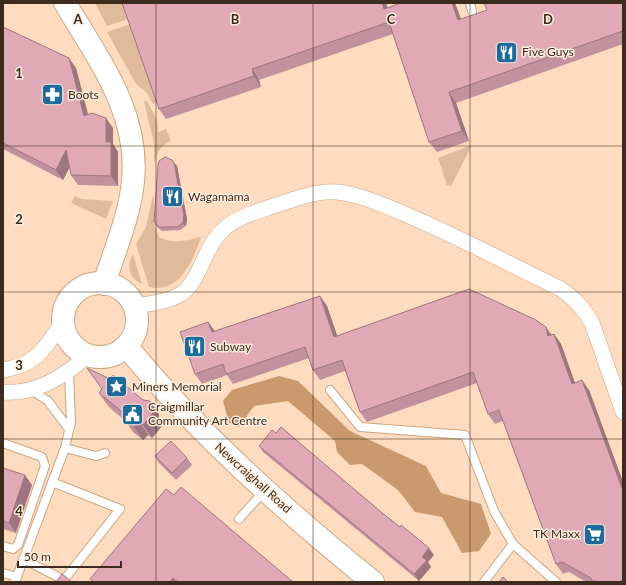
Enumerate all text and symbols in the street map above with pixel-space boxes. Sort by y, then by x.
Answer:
text: A [72,11,83,27]
text: B [231,11,240,27]
text: C [387,11,396,27]
text: D [543,11,553,27]
restaurant icon: Five Guys [493,39,519,65]
place label: Five Guys [522,44,574,59]
text: 1 [15,65,23,81]
pharmacy icon: Boots [40,82,66,108]
place label: Boots [68,87,99,102]
restaurant icon: Wagamama [159,184,185,210]
place label: Wagamama [188,189,250,204]
text: 2 [15,211,23,227]
restaurant icon: Subway [182,334,208,360]
place label: Subway [210,339,252,354]
text: 3 [15,357,23,373]
place icon: Miners Memorial [103,374,129,400]
place label: Miners Memorial [132,379,222,394]
place label: Craigmillar Community Art Centre [148,399,267,428]
public building icon: Craigmillar Community Art Centre [120,401,146,427]
street label: Newcraighall Road [212,439,295,516]
text: 4 [15,503,23,519]
supermarket icon: TK Maxx [582,521,608,547]
place label: TK Maxx [533,526,580,541]
scale bar [18,543,121,569]
text: 50 m [24,549,51,564]

